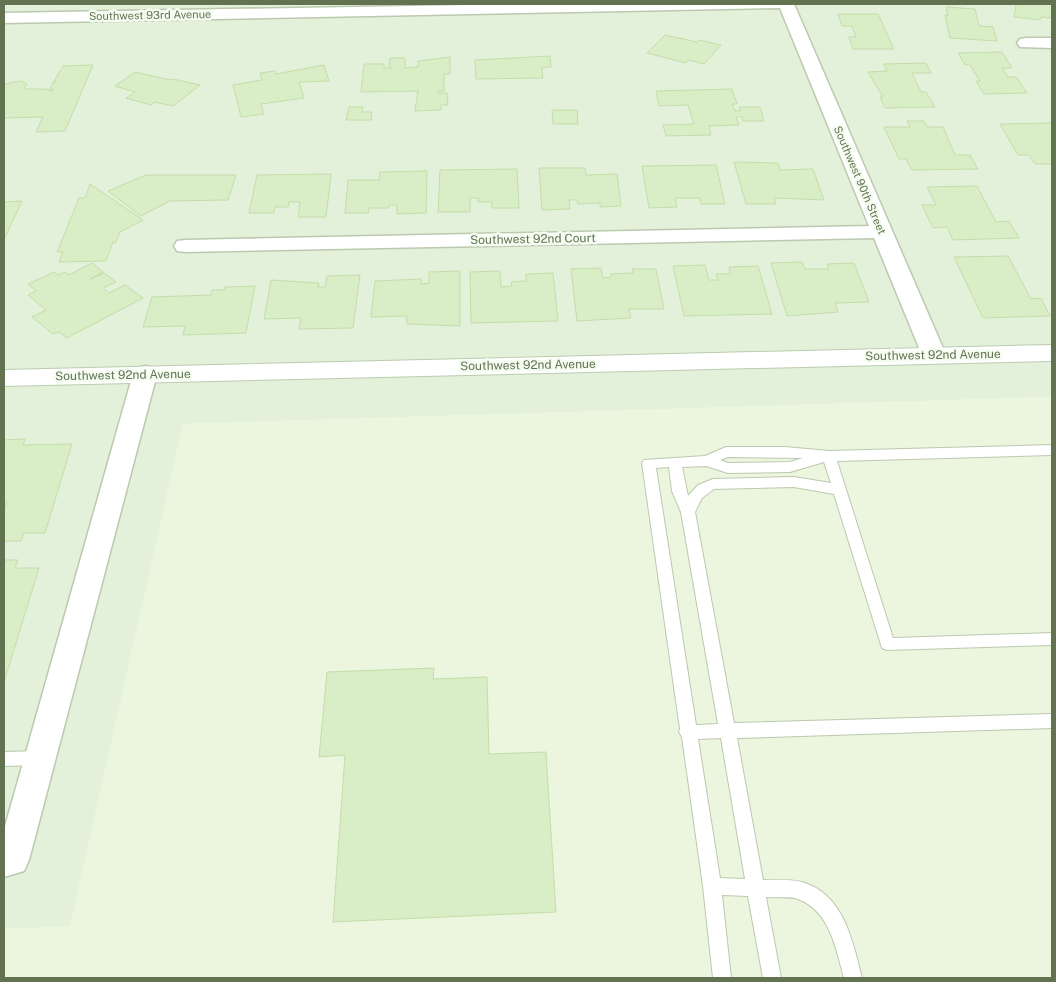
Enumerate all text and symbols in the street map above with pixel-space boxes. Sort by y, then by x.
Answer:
street label: Southwest 93rd Avenue [89,8,211,22]
street label: Southwest 90th Street [832,124,888,236]
street label: Southwest 92nd Court [470,231,596,247]
street label: Southwest 92nd Avenue [865,347,1001,363]
street label: Southwest 92nd Avenue [460,357,596,373]
street label: Southwest 92nd Avenue [55,367,191,383]

